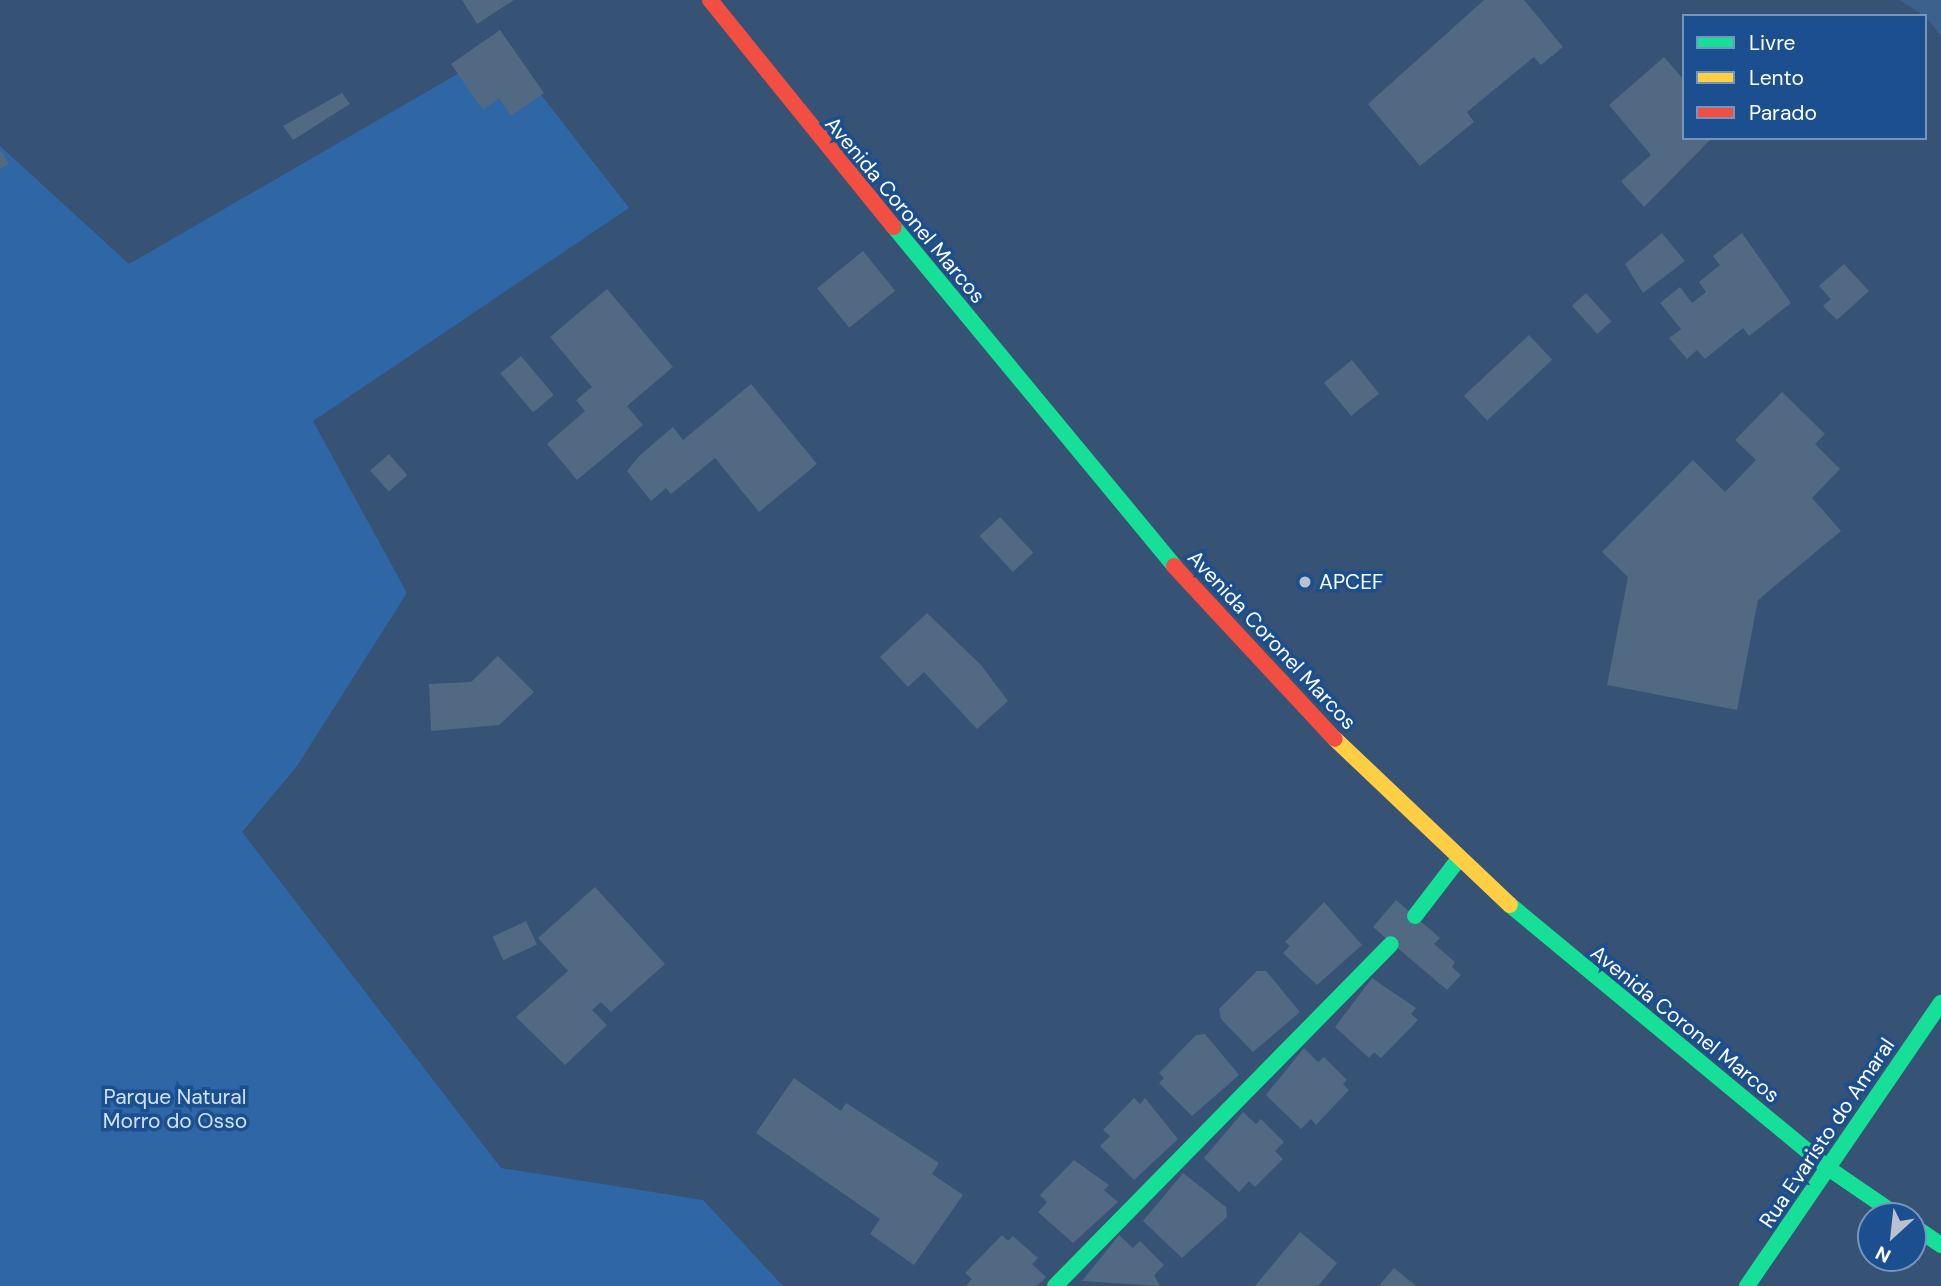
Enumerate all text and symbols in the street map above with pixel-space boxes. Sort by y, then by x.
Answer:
legend [1682,14,1927,140]
text: Livre [1749,29,1795,57]
text: Lento [1749,64,1804,92]
text: Parado [1749,99,1817,127]
street label: Avenida Coronel Marcos [820,112,990,308]
street label: Avenida Coronel Marcos [1182,545,1362,735]
place label: APCEF [1319,569,1383,595]
marker: APCEF [1297,574,1313,590]
street label: Avenida Coronel Marcos [1585,940,1785,1108]
street label: Rua Evaristo do Amaral [1754,1033,1900,1233]
park label: Parque Natural Morro do Osso [103,1084,247,1134]
north arrow [1857,1202,1927,1272]
text: N [1871,1240,1895,1269]

